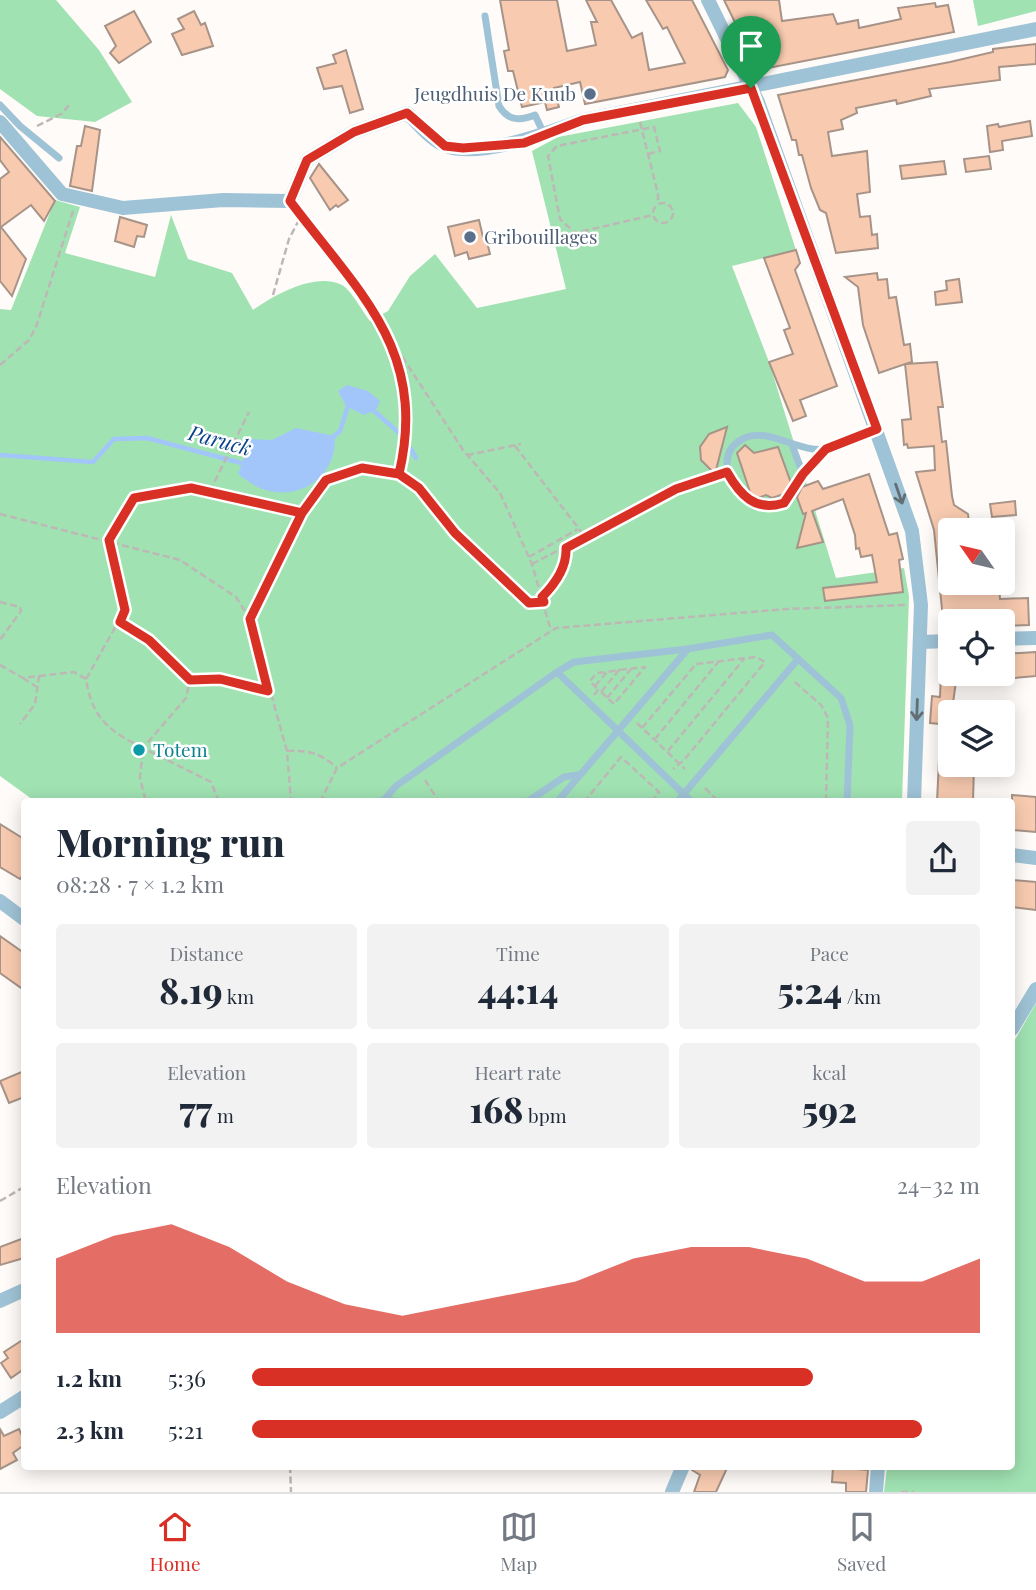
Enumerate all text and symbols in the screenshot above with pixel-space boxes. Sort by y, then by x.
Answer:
pin [721,16,781,88]
icon: arrive [732,27,770,65]
place label: Jeugdhuis De Kuub [413,80,576,106]
marker: Jeugdhuis De Kuub [582,86,598,102]
place label: Gribouillages [484,223,597,249]
marker: Gribouillages [462,229,478,245]
water label: Paruck [185,417,255,461]
one-way arrow [894,482,906,504]
north arrow [938,518,1015,595]
map controls [938,518,1015,777]
button: locate [938,609,1015,686]
one-way arrow [911,698,924,721]
button: layers [938,700,1015,777]
place label: Totem [153,736,208,762]
marker: Totem [131,742,147,758]
text: Morning run [56,816,285,867]
button: share [906,821,980,895]
text: 08:28 · 7 × 1.2 km [56,868,224,899]
text: Distance [170,940,244,966]
text: Time [496,940,540,966]
text: Pace [810,940,849,966]
text: 8.19 [159,966,223,1013]
text: 44:14 [478,966,558,1013]
text: 5:24 [777,966,842,1013]
text: km [223,983,254,1009]
text: /km [842,983,881,1009]
text: Elevation [167,1059,246,1085]
text: Heart rate [475,1059,561,1085]
text: kcal [812,1059,846,1085]
text: 77 [179,1085,212,1132]
text: 168 [469,1085,523,1132]
text: 592 [802,1085,857,1132]
text: m [212,1102,234,1128]
text: bpm [523,1102,567,1128]
text: Elevation [56,1169,152,1200]
text: 24–32 m [897,1169,980,1200]
text: 1.2 km [56,1362,122,1393]
text: 5:36 [168,1362,206,1393]
text: 2.3 km [56,1414,124,1445]
text: 5:21 [168,1414,203,1445]
tab: Home [150,1508,201,1576]
tab: Map [500,1508,538,1576]
tab: Saved [837,1508,886,1576]

